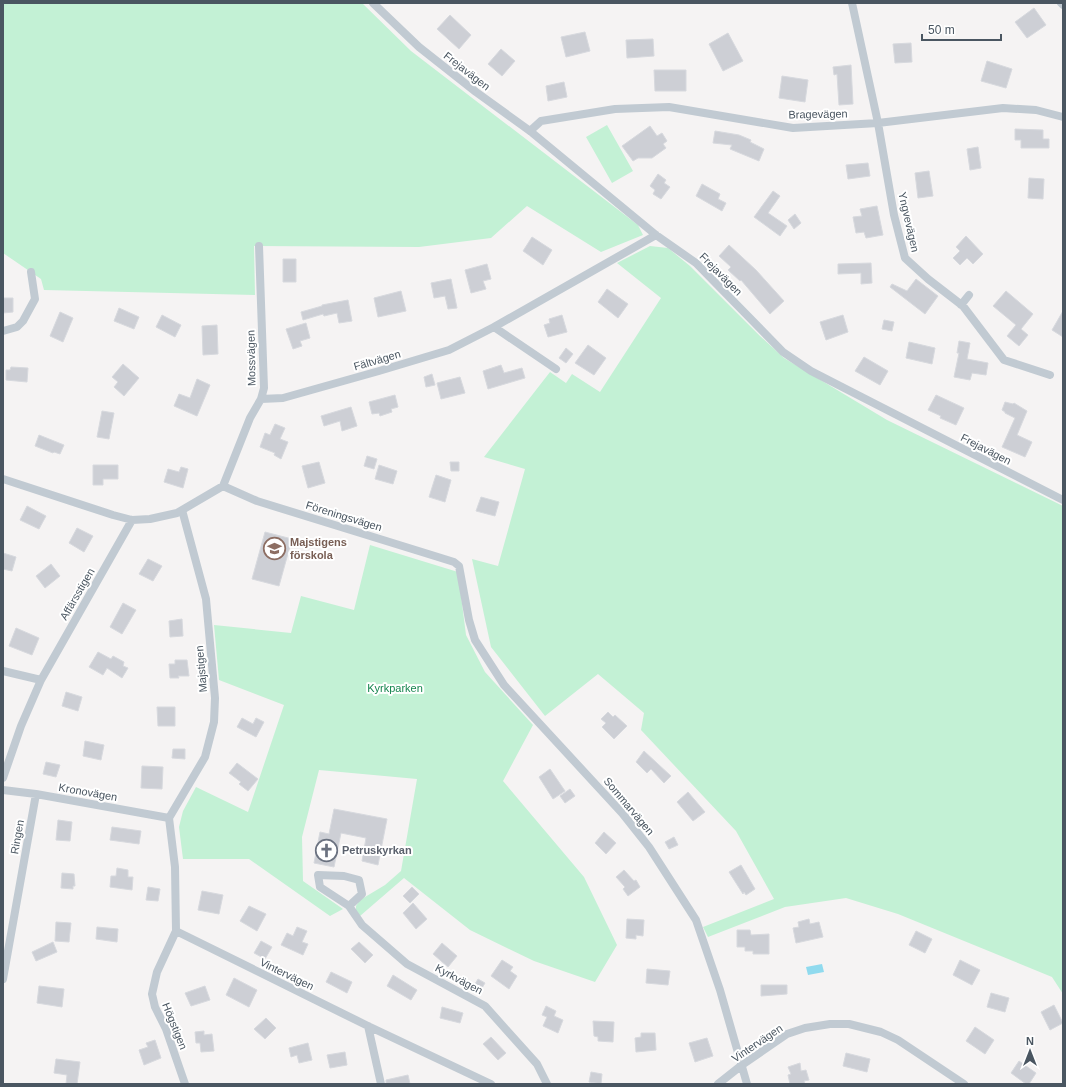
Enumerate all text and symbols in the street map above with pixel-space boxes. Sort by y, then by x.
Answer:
scale bar [922,16,1001,42]
text: 50 m [928,23,955,37]
street label: Frejavägen [442,49,492,93]
street label: Bragevägen [788,107,848,121]
street label: Yngvevägen [896,191,922,253]
street label: Frejavägen [697,250,745,298]
street label: Mossvägen [245,330,257,386]
street label: Fältvägen [352,348,402,372]
street label: Frejavägen [959,431,1013,467]
street label: Föreningsvägen [305,499,383,533]
school or university icon: Majstigens förskola [262,535,288,561]
place label: Majstigens förskola [290,536,347,561]
street label: Affärsstigen [57,566,97,622]
street label: Majstigen [193,645,209,693]
park label: Kyrkparken [367,682,423,694]
street label: Sommarvägen [601,775,657,837]
street label: Kronovägen [58,781,118,803]
street label: Ringen [8,819,26,855]
church icon: Petruskyrkan [314,837,340,863]
place label: Petruskyrkan [342,844,412,856]
street label: Vintervägen [258,956,316,992]
street label: Kyrkvägen [433,961,485,997]
street label: Högstigen [160,1001,190,1051]
street label: Vintervägen [729,1022,785,1064]
north arrow [1010,1031,1050,1071]
text: N [1026,1035,1034,1047]

